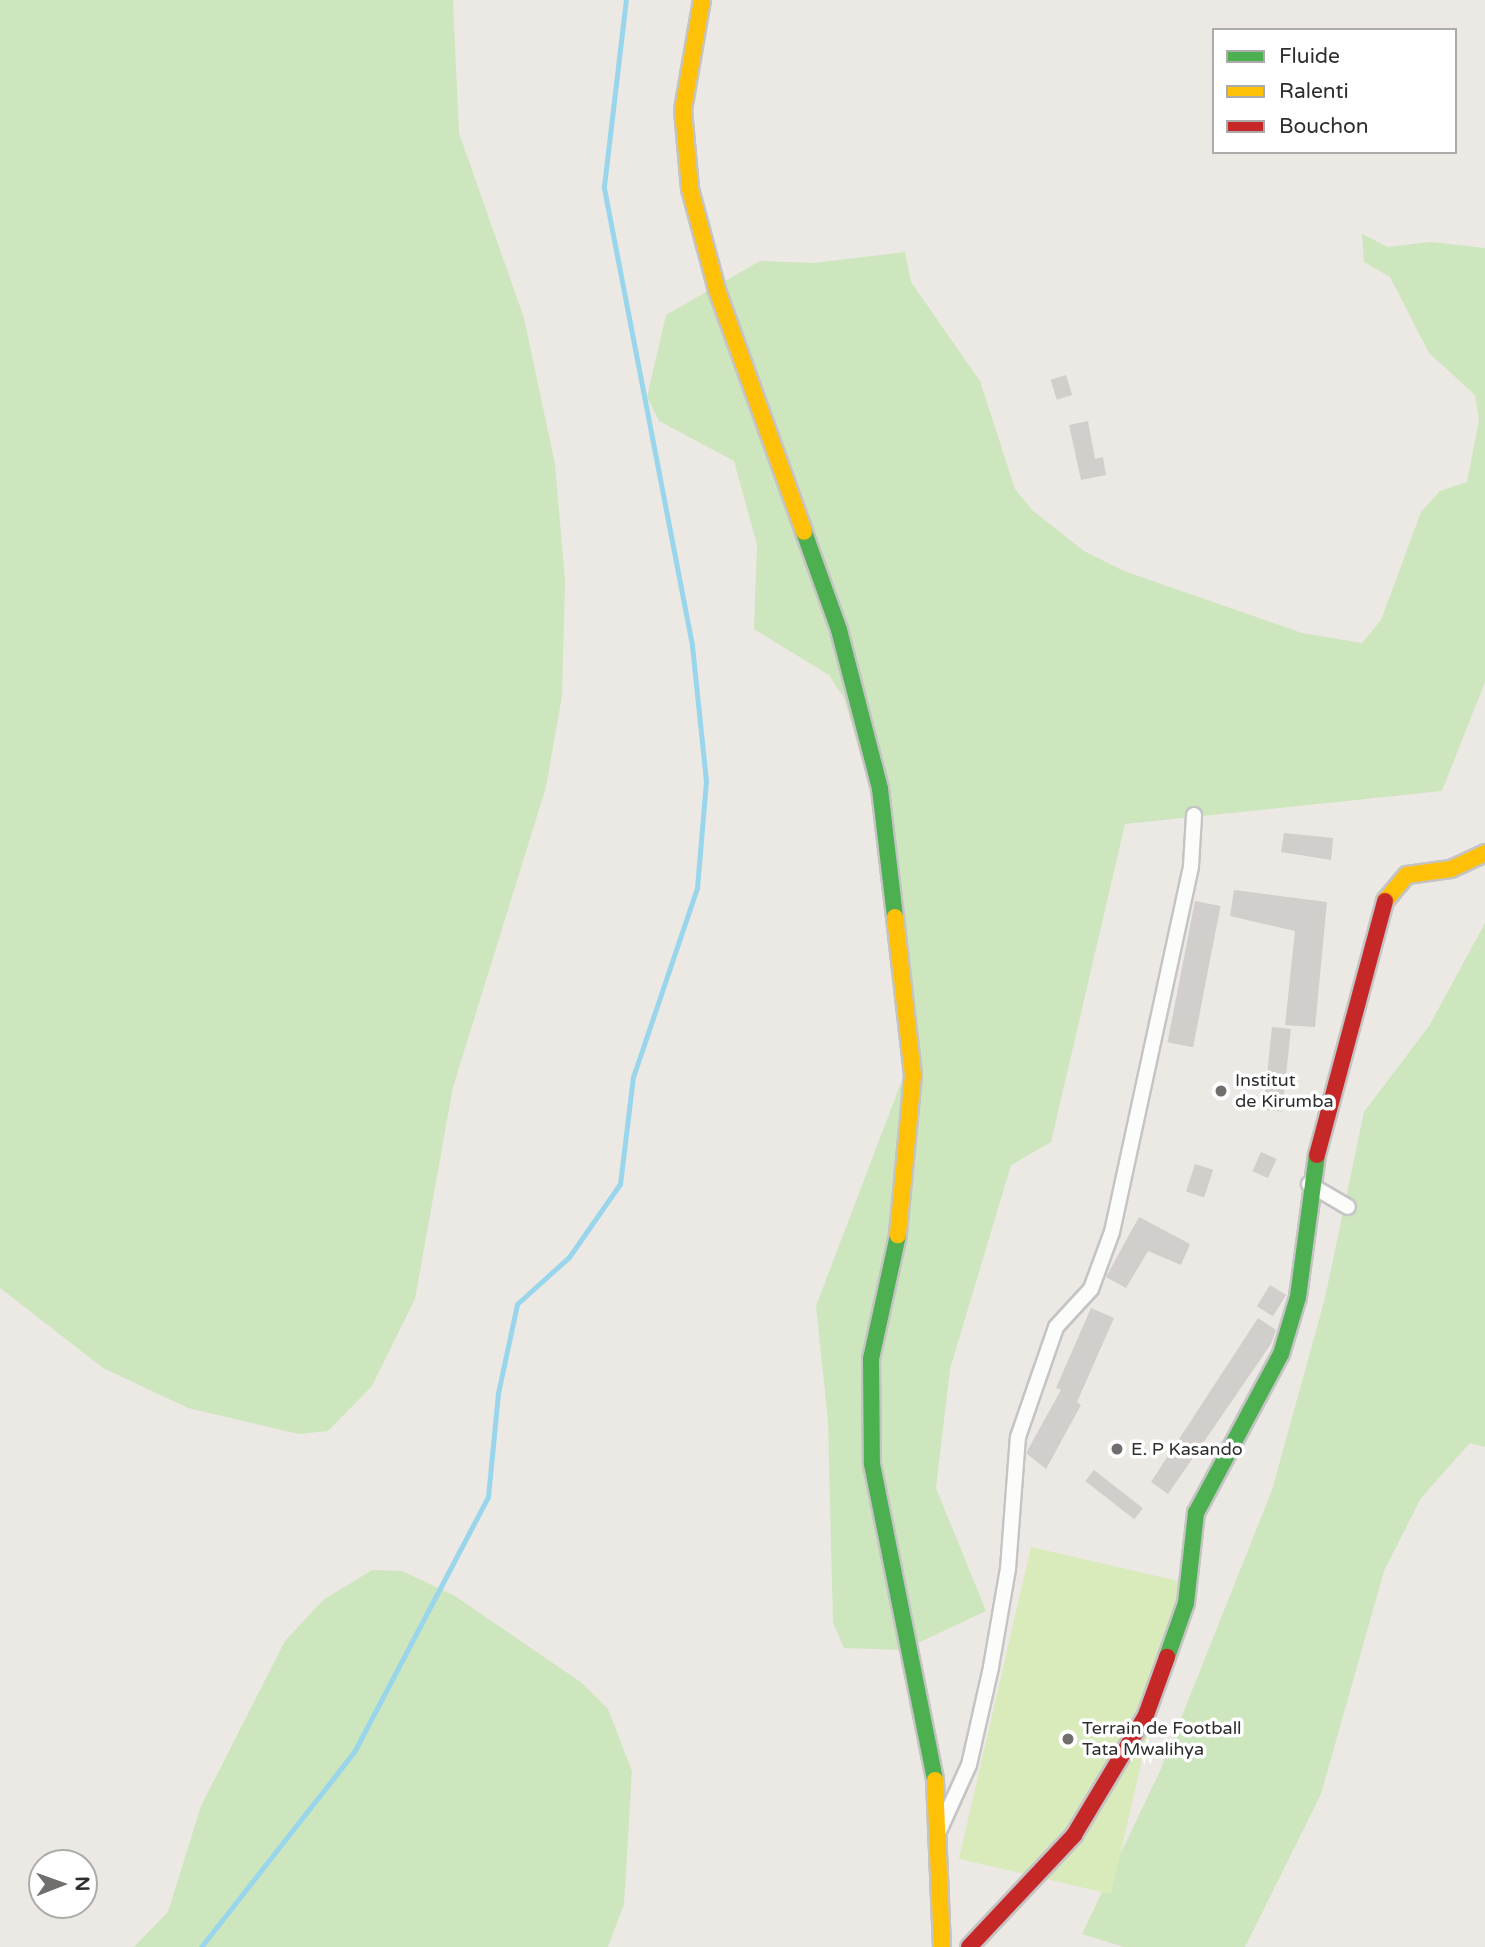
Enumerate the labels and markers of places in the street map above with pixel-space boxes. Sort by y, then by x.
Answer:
place label: Institut de Kirumba [1235,1070,1334,1112]
marker: Institut de Kirumba [1213,1083,1229,1099]
place label: E. P Kasando [1131,1438,1243,1460]
marker: E. P Kasando [1109,1441,1125,1457]
place label: Terrain de Football Tata Mwalihya [1082,1718,1242,1760]
marker: Terrain de Football Tata Mwalihya [1060,1731,1076,1747]

